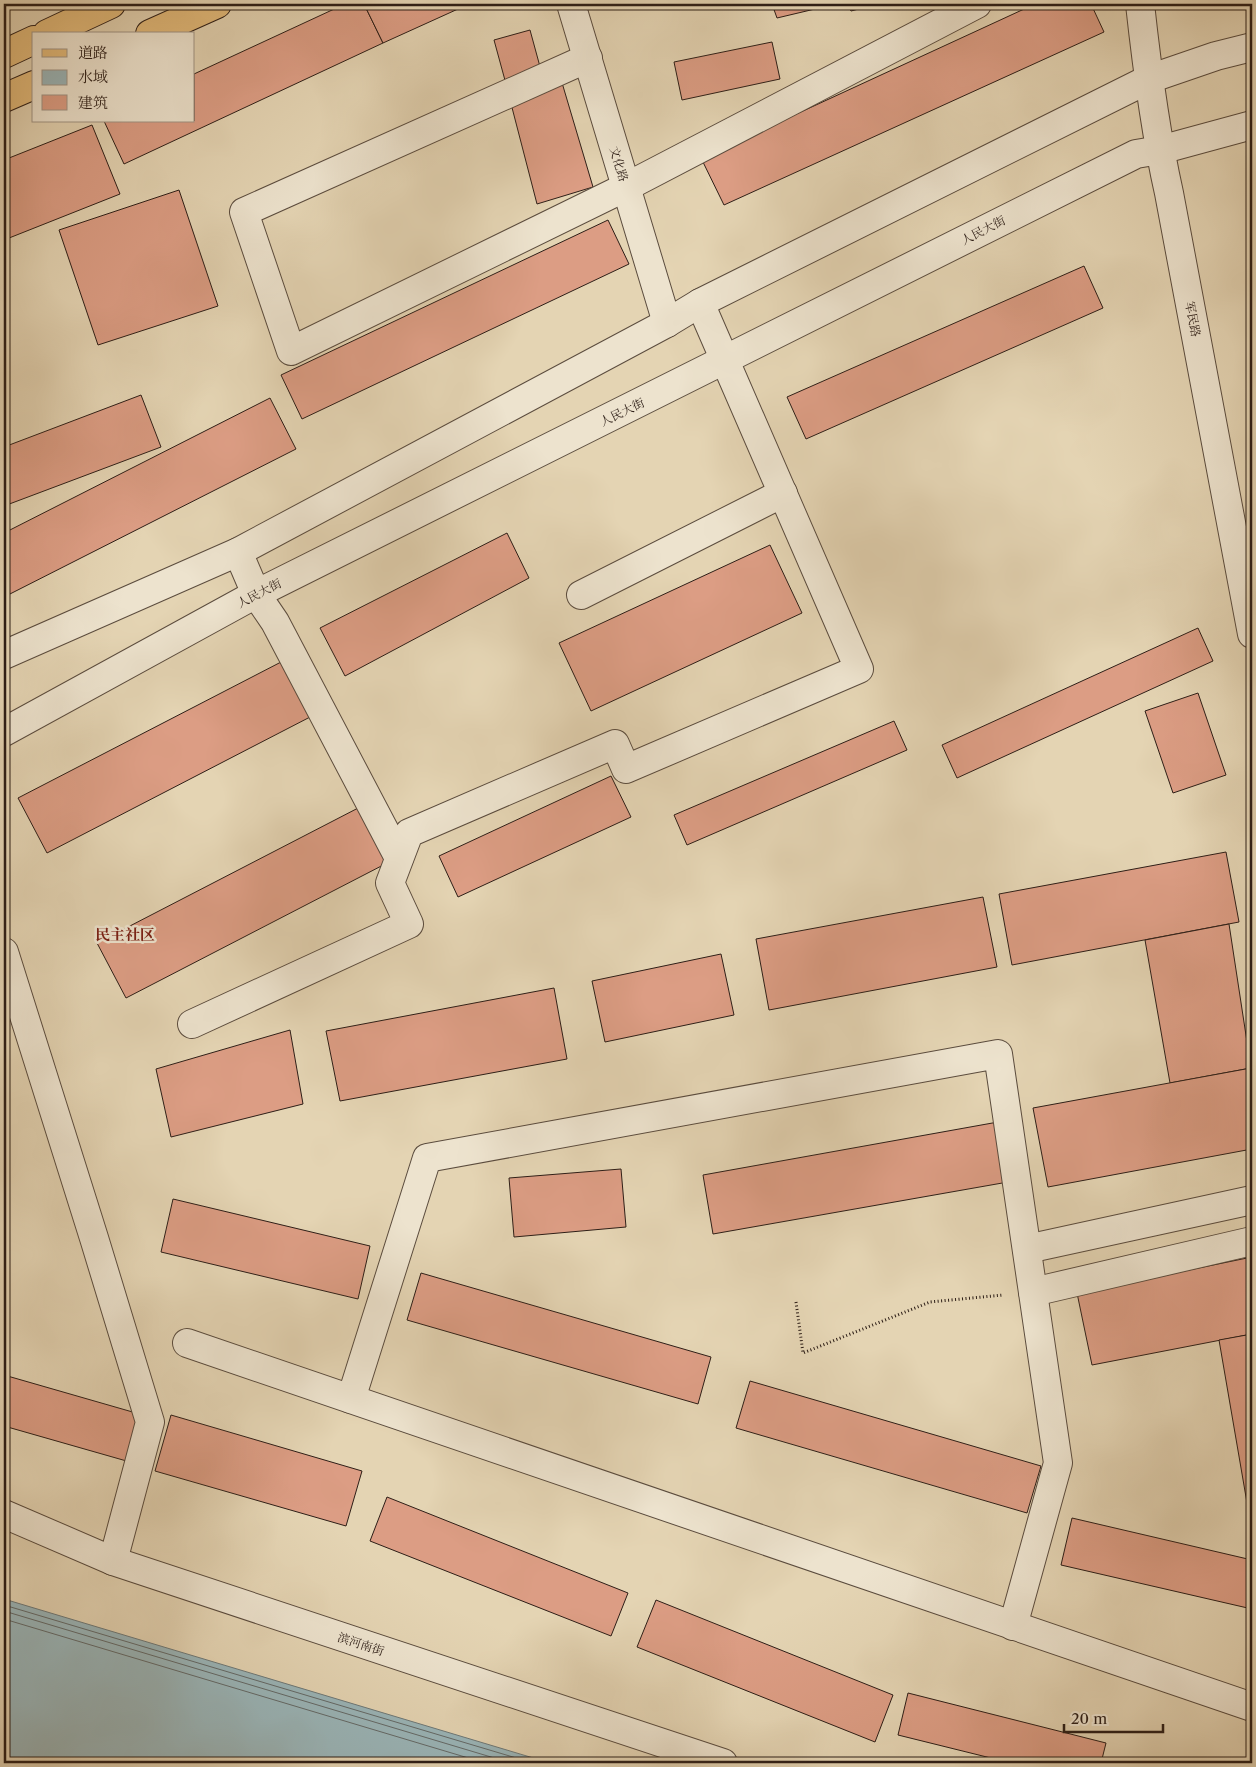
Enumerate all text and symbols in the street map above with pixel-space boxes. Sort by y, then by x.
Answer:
legend [32,32,195,122]
text: 道路 [78,43,108,62]
text: 水域 [78,67,108,86]
text: 建筑 [78,93,108,112]
street label: 文化路 [607,145,631,183]
street label: 人民大街 [958,212,1009,248]
street label: 军民路 [1182,300,1204,338]
street label: 人民大街 [597,394,648,429]
street label: 人民大街 [234,575,285,611]
district label: 民主社区 [95,925,155,944]
street label: 滨河南街 [336,1629,387,1659]
scale bar [1064,1702,1162,1734]
text: 20 m [1071,1709,1107,1728]

